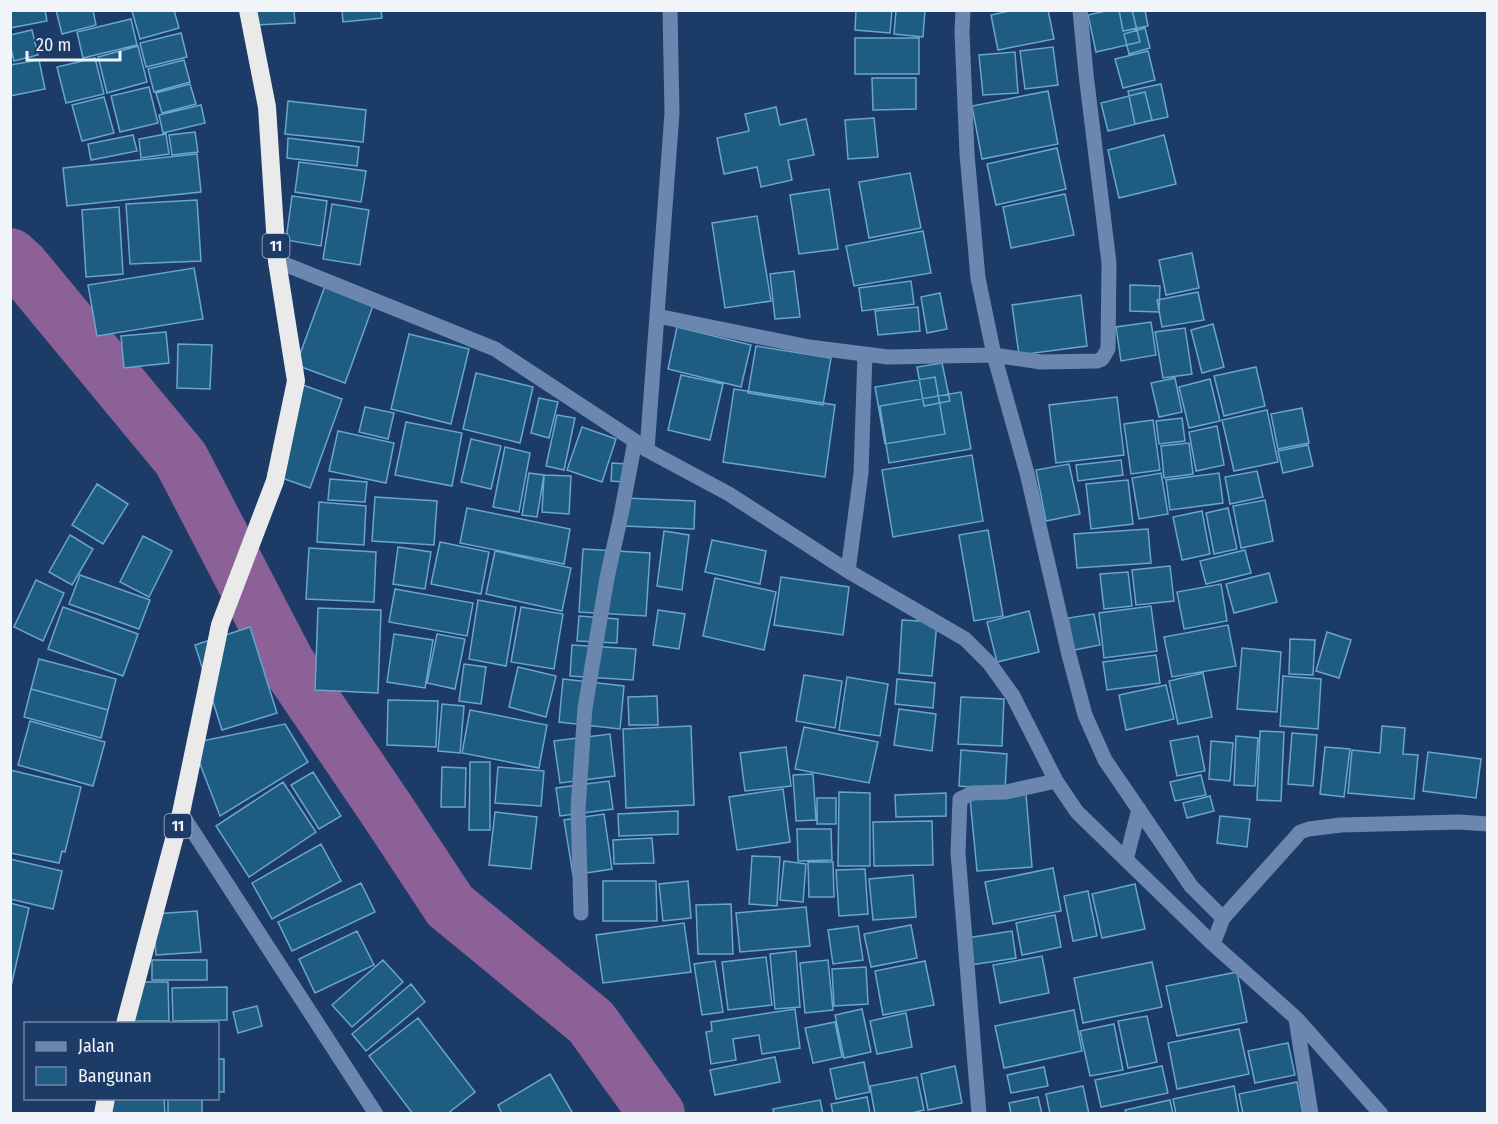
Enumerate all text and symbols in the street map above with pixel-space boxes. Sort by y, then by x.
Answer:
scale bar [27,24,120,62]
text: 20 m [36,34,71,56]
road number: 11 [262,234,290,258]
road number: 11 [164,814,192,838]
legend [24,1022,219,1100]
text: Jalan [78,1035,115,1057]
text: Bangunan [78,1065,152,1087]

